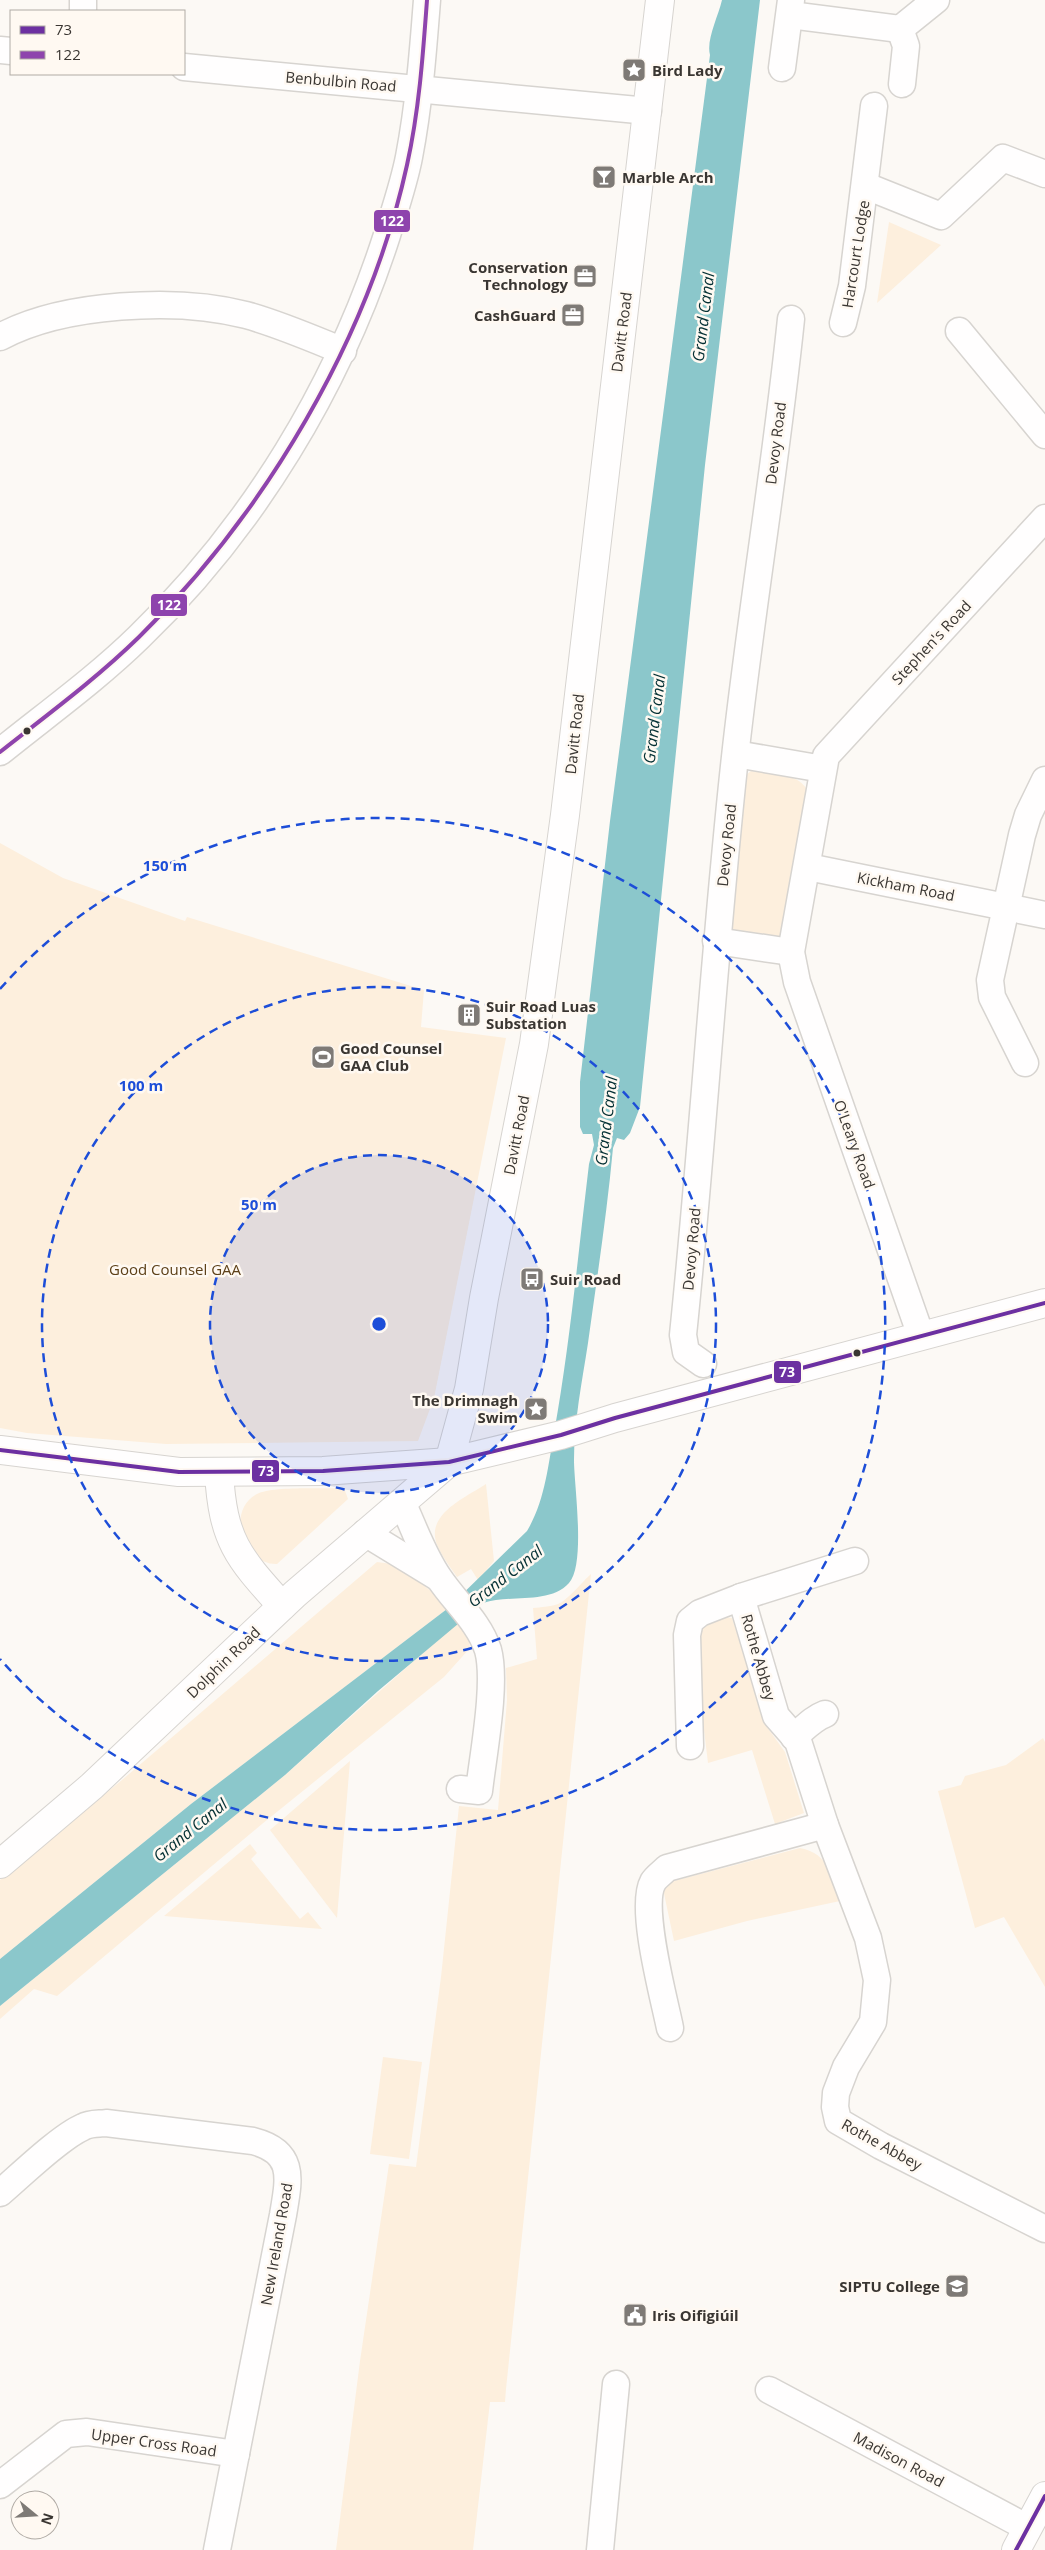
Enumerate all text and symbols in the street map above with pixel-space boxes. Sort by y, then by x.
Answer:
legend [10,10,185,75]
text: 73 [55,19,72,39]
text: 122 [55,44,81,64]
place icon: Bird Lady [621,57,647,83]
place label: Bird Lady [652,60,723,80]
street label: Benbulbin Road [285,66,397,96]
bar icon: Marble Arch [591,164,617,190]
place label: Marble Arch [622,167,714,187]
street label: Harcourt Lodge [837,199,873,309]
line badge: 122 [373,209,411,233]
text: 122 [380,211,404,230]
place label: Conservation Technology [468,257,568,294]
office icon: Conservation Technology [572,263,598,289]
water label: Grand Canal [687,270,719,363]
street label: Davitt Road [606,291,636,373]
office icon: CashGuard [560,302,586,328]
place label: CashGuard [474,305,556,325]
street label: Devoy Road [760,401,790,485]
line badge: 122 [150,593,188,617]
text: 122 [157,595,181,614]
street label: Stephen's Road [887,596,975,688]
water label: Grand Canal [638,672,670,765]
street label: Davitt Road [560,693,588,775]
unlabelled marker [22,726,32,736]
street label: Devoy Road [712,803,740,887]
text: 150 m [143,855,187,875]
street label: Kickham Road [855,867,957,905]
place label: Suir Road Luas Substation [486,996,596,1033]
building icon: Suir Road Luas Substation [456,1002,482,1028]
place label: Good Counsel GAA Club [340,1038,442,1075]
sports icon: Good Counsel GAA Club [310,1044,336,1070]
water label: Grand Canal [590,1074,622,1167]
text: 100 m [119,1075,163,1095]
street label: Davitt Road [498,1093,534,1177]
street label: O'Leary Road [830,1097,880,1191]
text: 50 m [241,1194,277,1214]
street label: Devoy Road [677,1207,705,1291]
park label: Good Counsel GAA [109,1259,242,1279]
bus stop icon: Suir Road [519,1266,545,1292]
place label: Suir Road [550,1269,621,1289]
centre of rings [370,1315,388,1333]
unlabelled marker [852,1348,862,1358]
line badge: 73 [773,1360,802,1384]
text: 73 [779,1362,795,1381]
place label: The Drimnagh Swim [412,1390,518,1427]
place icon: The Drimnagh Swim [523,1396,549,1422]
line badge: 73 [251,1459,280,1483]
text: 73 [258,1461,274,1480]
water label: Grand Canal [463,1539,548,1612]
street label: Rothe Abbey [737,1611,781,1703]
street label: Dolphin Road [182,1622,264,1702]
water label: Grand Canal [148,1793,232,1867]
street label: Rothe Abbey [838,2114,926,2175]
street label: New Ireland Road [255,2181,297,2307]
school or university icon: SIPTU College [944,2273,970,2299]
place label: SIPTU College [839,2276,940,2296]
public building icon: Iris Oifigiúil [622,2302,648,2328]
place label: Iris Oifigiúil [652,2305,739,2325]
street label: Upper Cross Road [90,2423,218,2461]
street label: Madison Road [850,2427,948,2491]
north arrow [10,2490,60,2540]
text: N [37,2511,59,2528]

